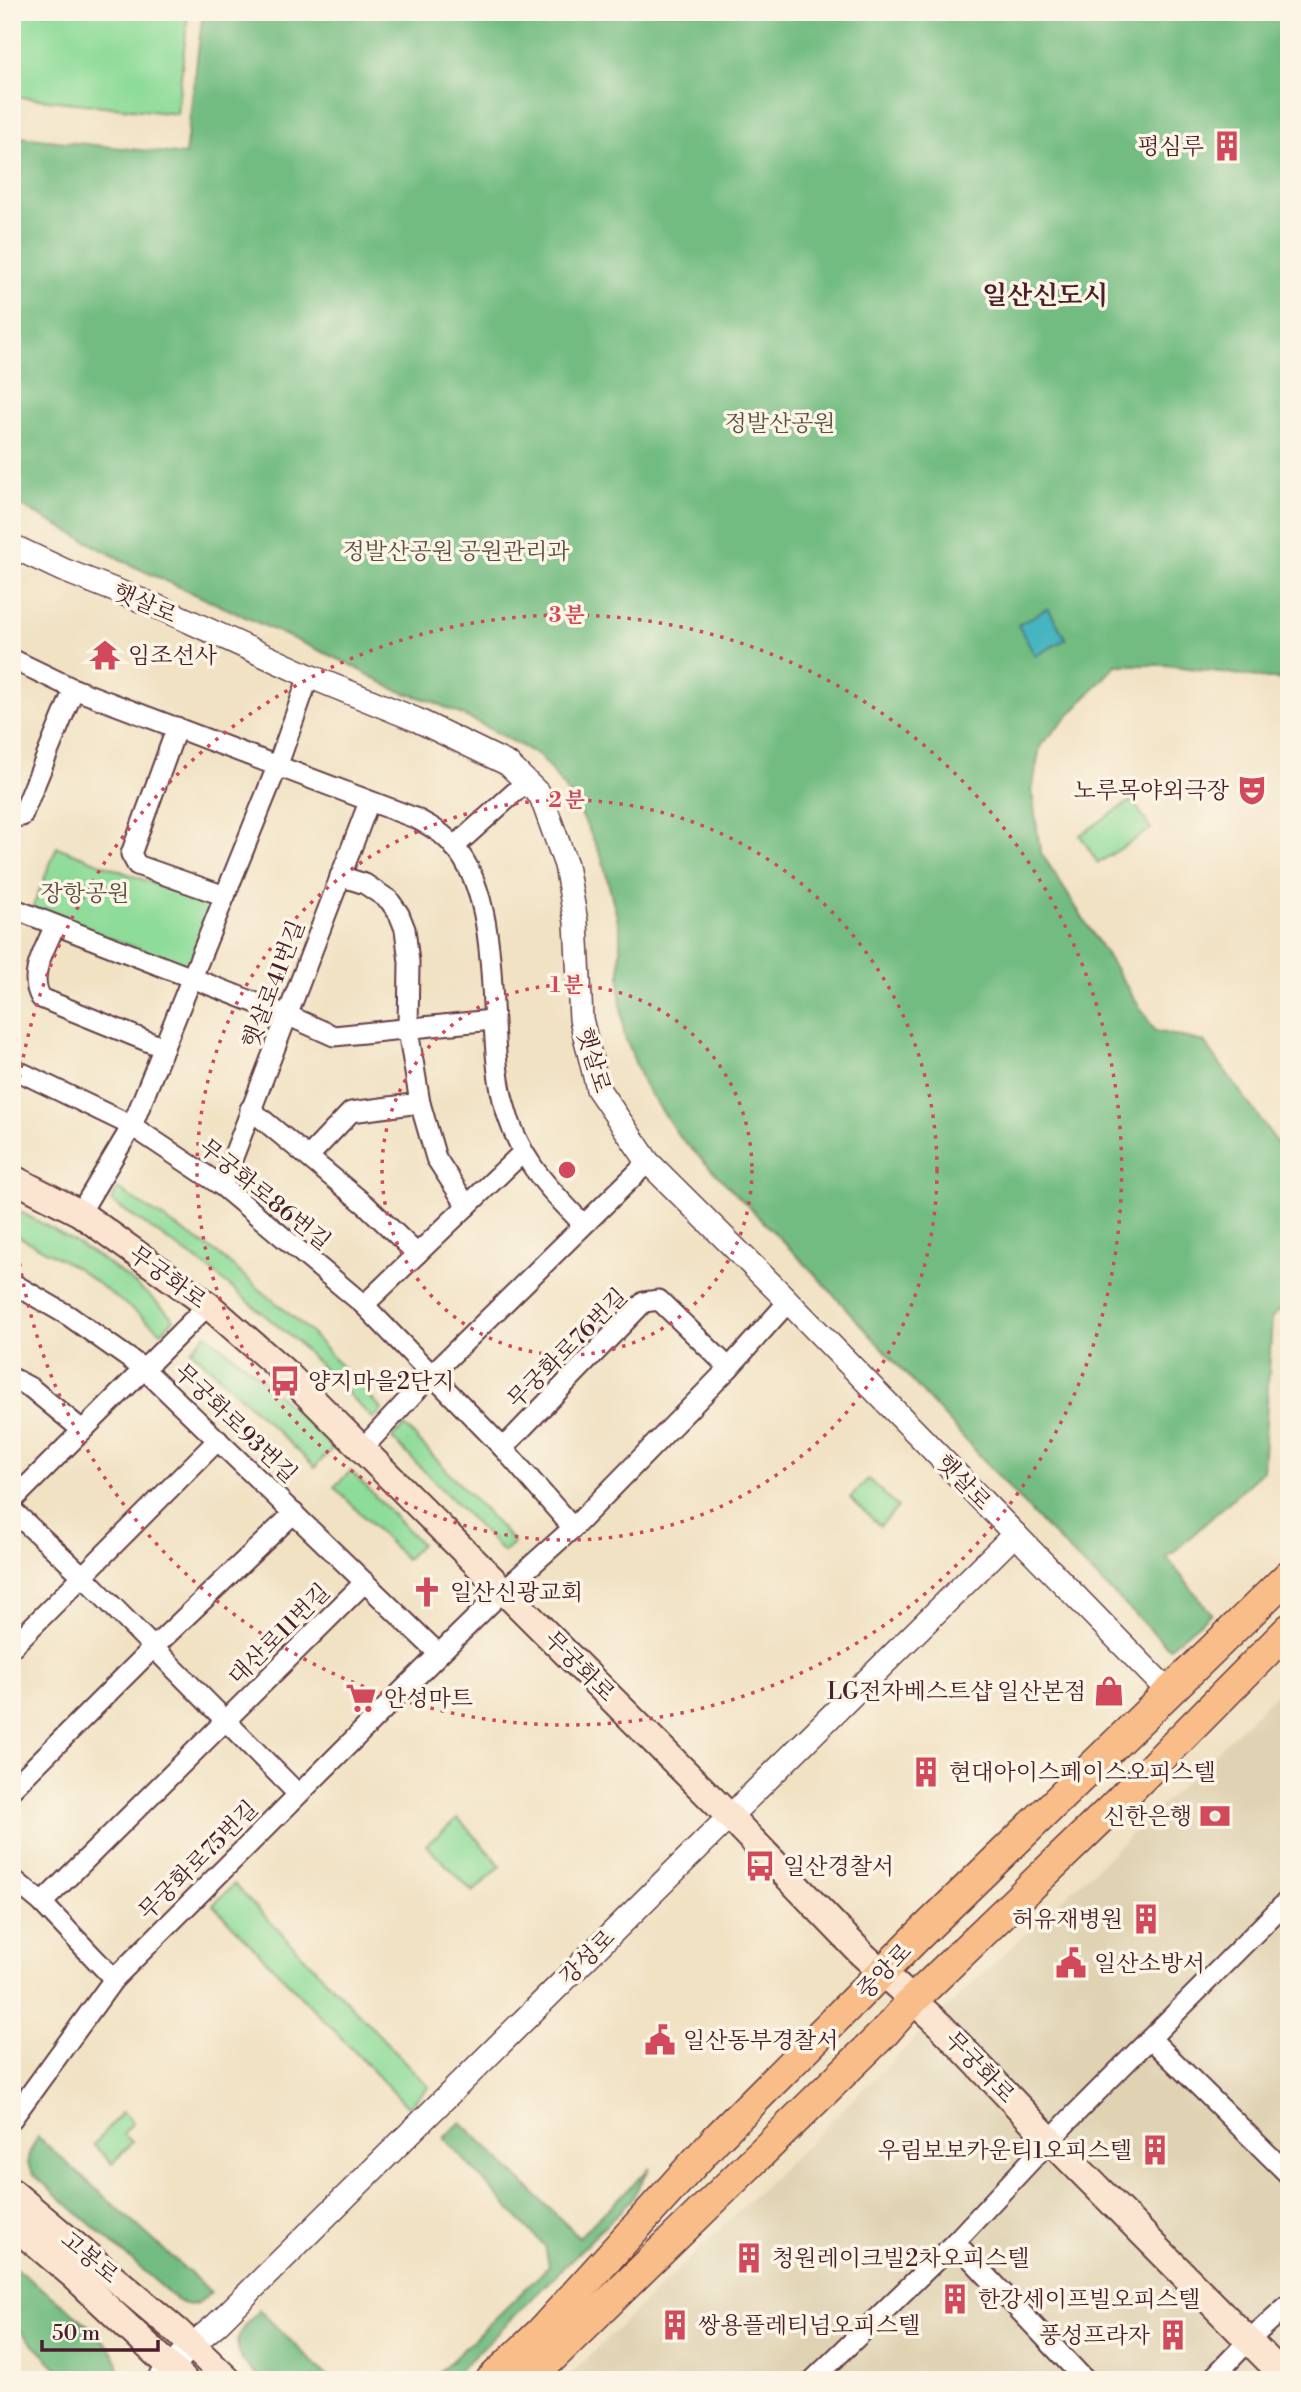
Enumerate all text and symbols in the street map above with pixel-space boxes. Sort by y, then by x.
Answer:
building icon: 평심루 [1210,129,1244,163]
place label: 평심루 [1137,133,1204,161]
district label: 일산신도시 [982,280,1108,312]
park label: 정발산공원 [724,410,836,438]
park label: 정발산공원 공원관리과 [343,538,570,566]
street label: 햇살로 [108,578,181,630]
text: 3 분 [549,603,585,629]
temple icon: 임조선사 [88,638,122,672]
place label: 임조선사 [128,642,218,670]
theatre icon: 노루목야외극장 [1235,773,1269,807]
place label: 노루목야외극장 [1073,777,1230,805]
text: 2 분 [549,788,585,814]
park label: 장항공원 [41,880,129,908]
street label: 햇살로41번길 [237,916,311,1052]
text: 1 분 [550,973,584,999]
street label: 햇살로 [570,1024,616,1096]
street label: 무궁화로86번길 [193,1133,336,1256]
centre of rings [555,1158,579,1182]
street label: 무궁화로 [123,1240,212,1315]
street label: 무궁화로76번길 [502,1283,634,1415]
street label: 무궁화로93번길 [168,1358,303,1489]
bus stop icon: 양지마을2단지 [268,1364,302,1398]
place label: 양지마을2단지 [308,1368,454,1396]
street label: 햇살로 [930,1449,997,1516]
church icon: 일산신광교회 [410,1575,444,1609]
street label: 대산로11번길 [223,1578,336,1691]
place label: 일산신광교회 [450,1579,583,1607]
street label: 무궁화로 [538,1625,621,1708]
shop icon: LG전자베스트샵 일산본점 [1092,1674,1126,1708]
place label: LG전자베스트샵 일산본점 [827,1678,1086,1706]
supermarket icon: 안성마트 [344,1681,378,1715]
place label: 안성마트 [384,1685,473,1713]
building icon: 현대아이스페이스오피스텔 [909,1755,943,1789]
place label: 현대아이스페이스오피스텔 [949,1759,1216,1787]
street label: 무궁화로75번길 [133,1795,264,1926]
bank icon: 신한은행 [1198,1799,1232,1833]
place label: 신한은행 [1103,1803,1192,1831]
bus stop icon: 일산경찰서 [743,1849,777,1883]
place label: 일산경찰서 [783,1853,894,1881]
building icon: 허유재병원 [1129,1902,1163,1936]
place label: 허유재병원 [1012,1906,1123,1934]
street label: 강성로 [554,1924,621,1991]
street label: 중앙로 [851,1938,918,2005]
public building icon: 일산소방서 [1054,1946,1088,1980]
place label: 일산소방서 [1094,1950,1205,1978]
public building icon: 일산동부경찰서 [643,2023,677,2057]
street label: 무궁화로 [938,2026,1020,2109]
place label: 일산동부경찰서 [683,2027,839,2055]
building icon: 우림보보카운티1오피스텔 [1138,2133,1172,2167]
place label: 우림보보카운티1오피스텔 [878,2137,1132,2165]
street label: 고봉로 [55,2226,124,2290]
building icon: 청원레이크빌2차오피스텔 [732,2241,766,2275]
place label: 청원레이크빌2차오피스텔 [772,2245,1030,2273]
building icon: 한강세이프빌오피스텔 [938,2282,972,2316]
place label: 한강세이프빌오피스텔 [978,2286,1200,2314]
scale bar [42,2308,158,2352]
building icon: 쌍용플레티넘오피스텔 [658,2308,692,2342]
place label: 쌍용플레티넘오피스텔 [698,2312,920,2340]
building icon: 풍성프라자 [1156,2318,1190,2352]
text: 50 m [52,2321,100,2347]
place label: 풍성프라자 [1039,2322,1151,2350]

